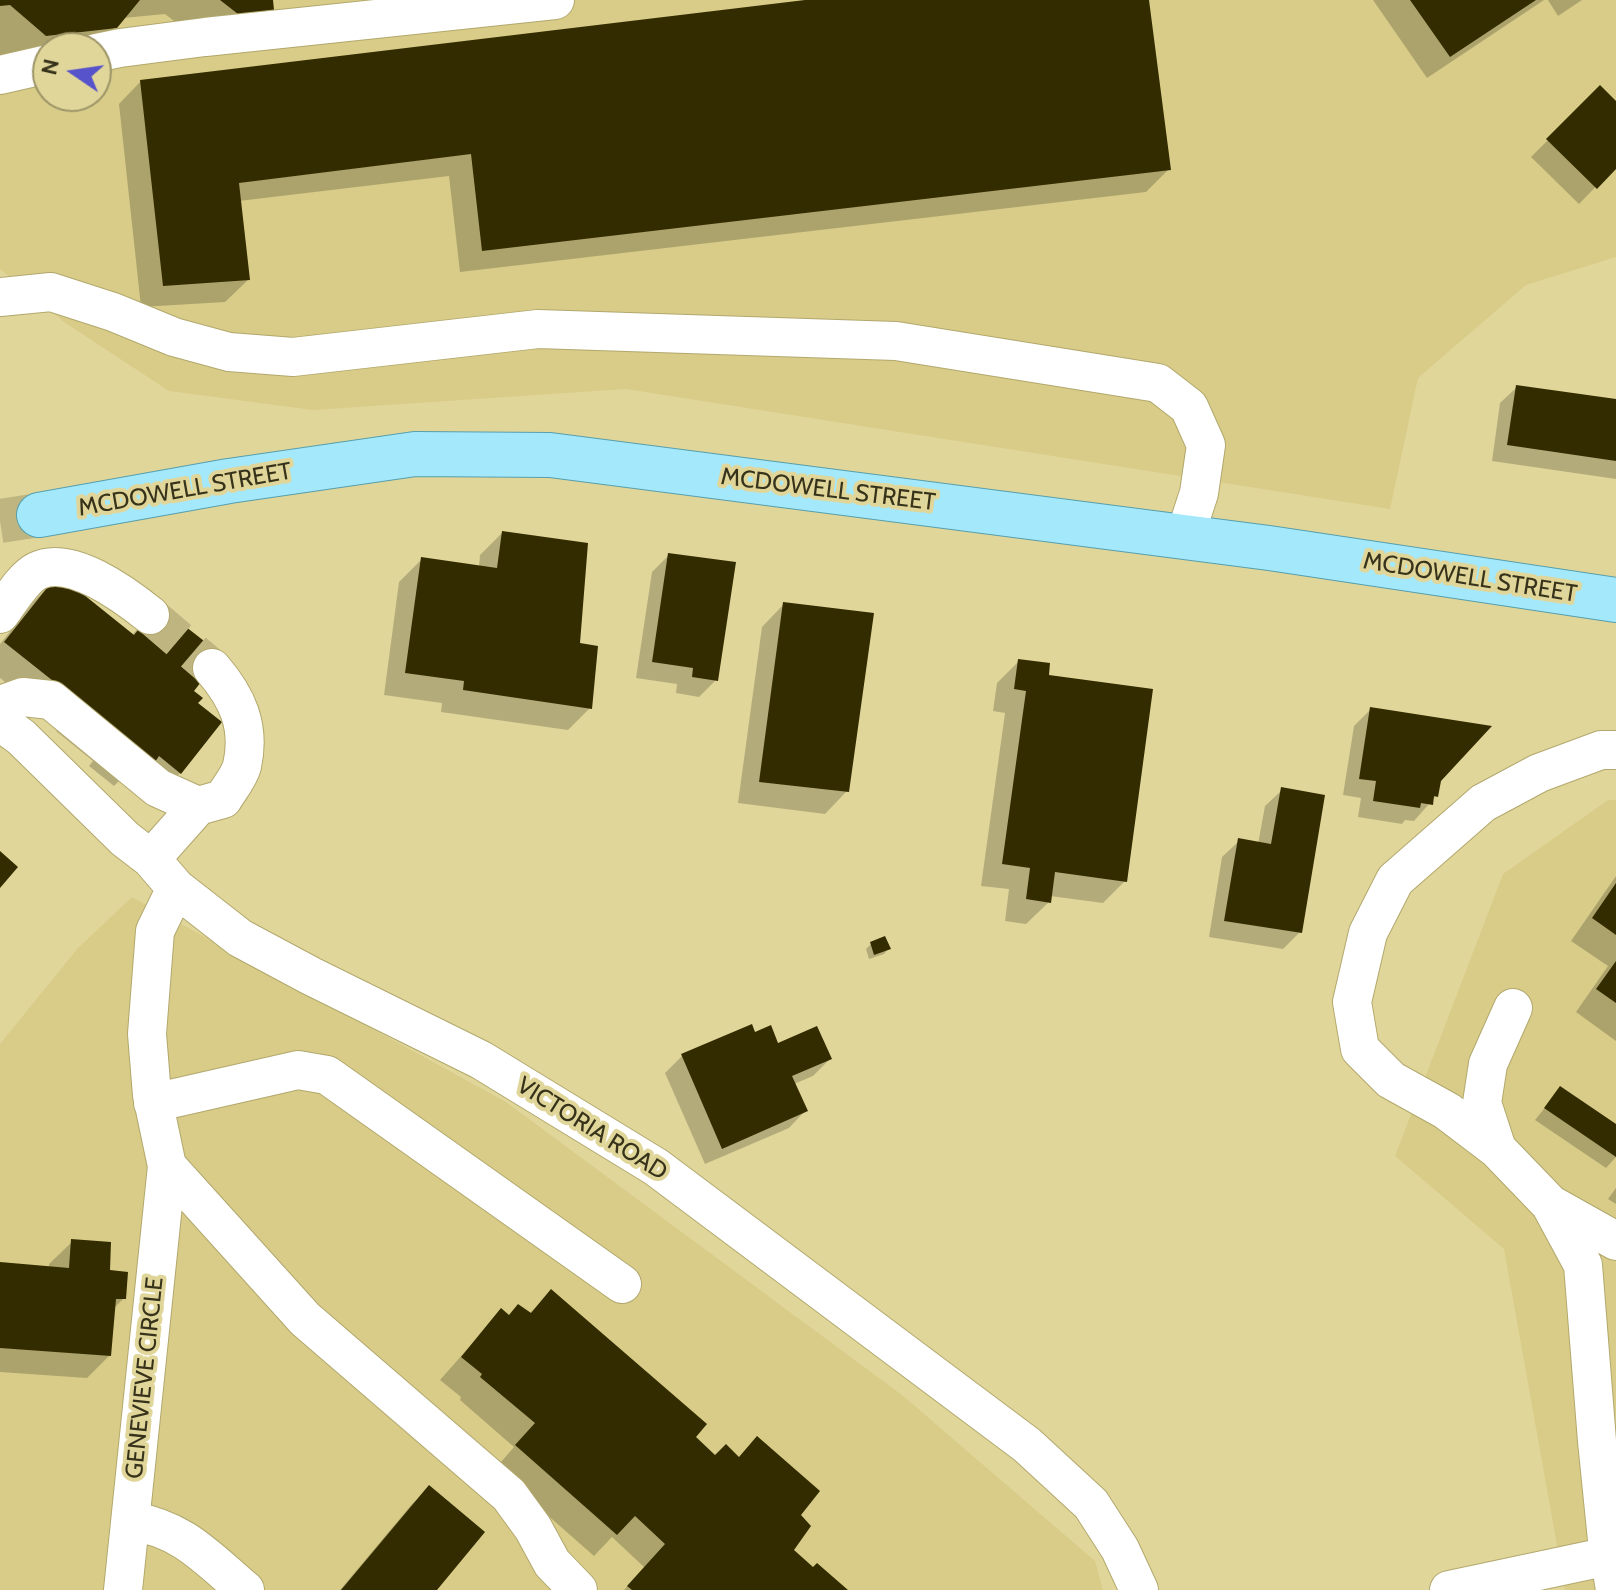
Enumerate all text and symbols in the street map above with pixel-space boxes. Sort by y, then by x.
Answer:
north arrow [32,32,112,112]
text: N [35,56,65,78]
street label: MCDOWELL STREET [76,457,294,523]
street label: MCDOWELL STREET [719,463,937,517]
street label: MCDOWELL STREET [1361,547,1579,609]
street label: VICTORIA ROAD [511,1071,673,1187]
street label: GENEVIEVE CIRCLE [120,1276,170,1480]

